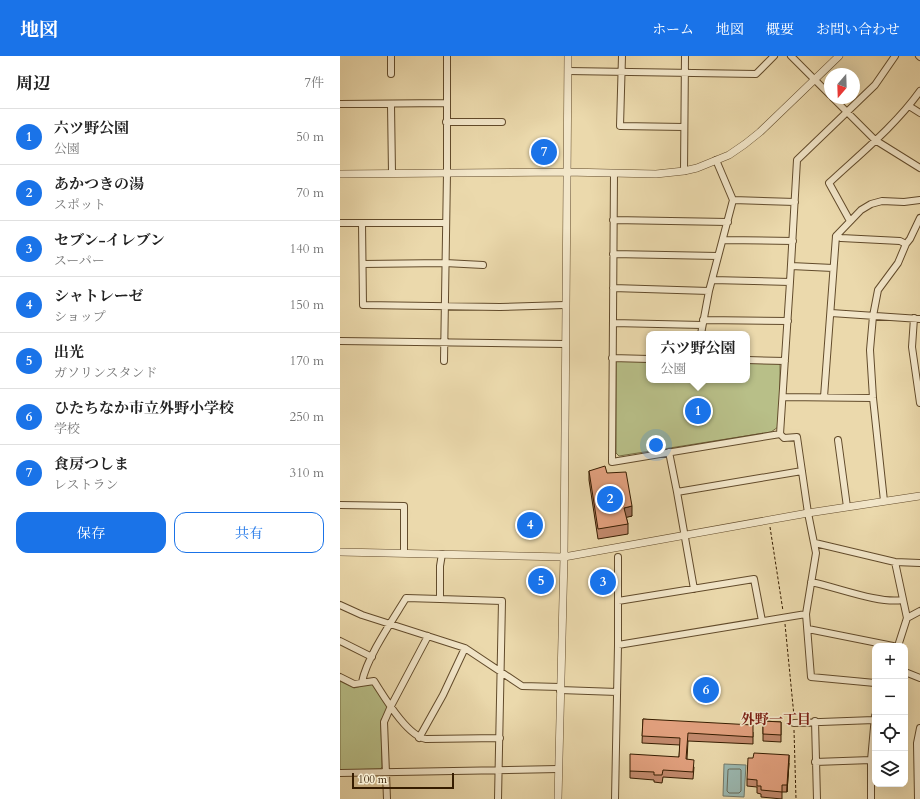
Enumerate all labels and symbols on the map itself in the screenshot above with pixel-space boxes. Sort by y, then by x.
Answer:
north arrow [824,68,860,104]
pin: 7 [531,137,557,167]
pin: 1 [685,396,711,426]
your location [646,435,666,455]
pin: 2 [597,484,623,514]
pin: 4 [517,510,543,540]
pin: 5 [528,566,554,596]
pin: 3 [590,567,616,597]
pin: 6 [693,675,719,705]
district label: 外野一丁目 [741,710,811,729]
scale bar [352,771,454,790]

